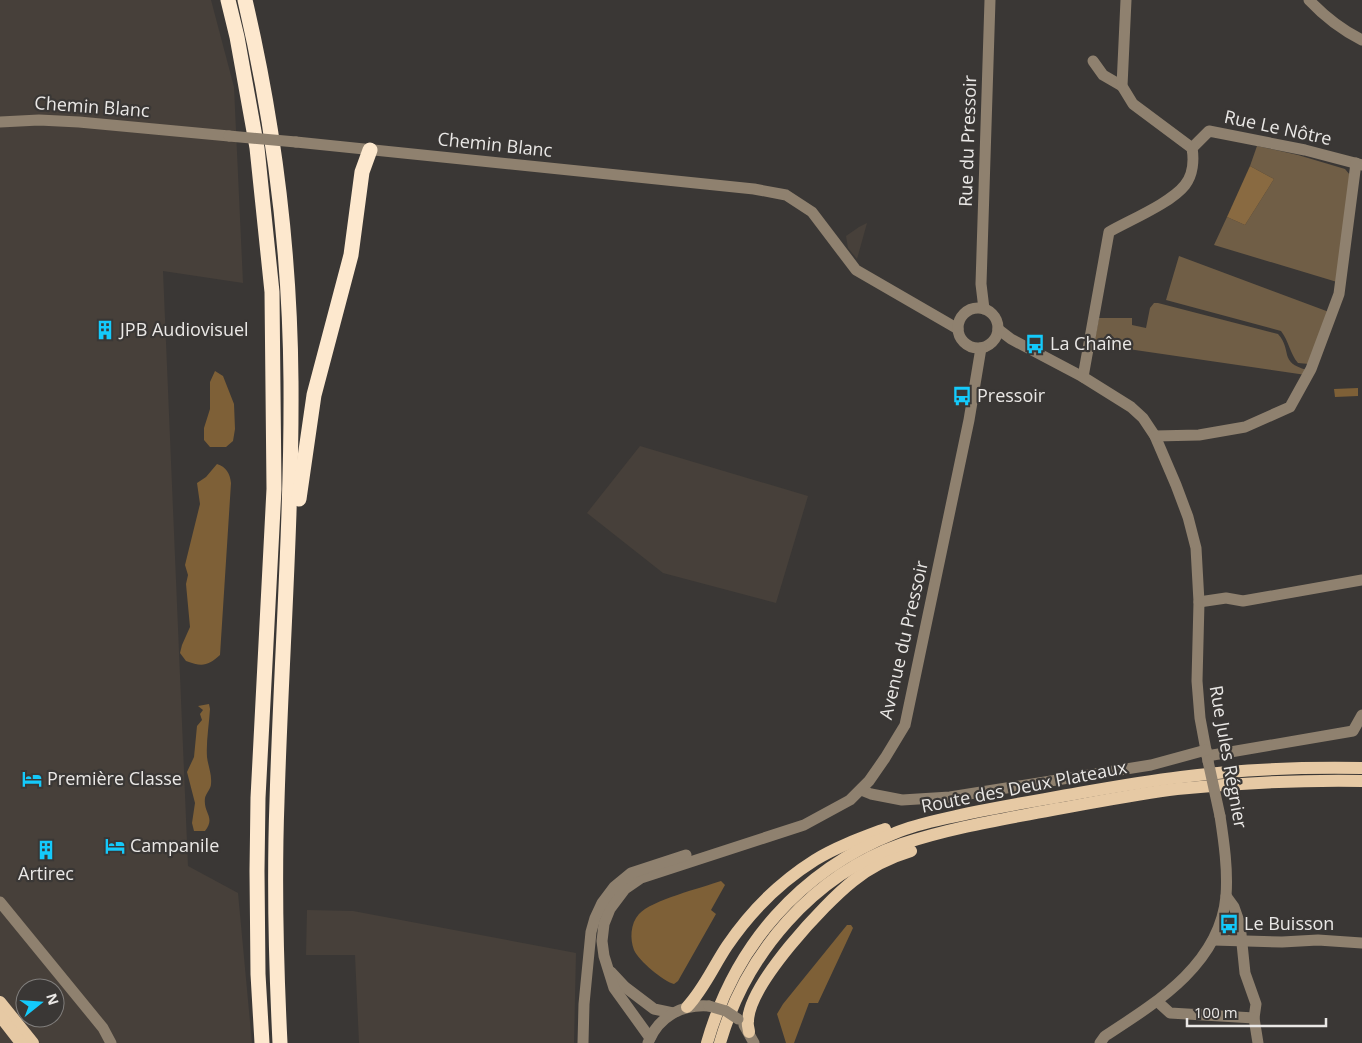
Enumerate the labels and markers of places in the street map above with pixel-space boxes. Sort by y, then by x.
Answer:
place label: JPB Audiovisuel [118,317,249,341]
building icon: JPB Audiovisuel [94,319,116,341]
place label: La Chaîne [1050,331,1132,355]
bus stop icon: La Chaîne [1024,333,1046,355]
place label: Pressoir [977,383,1046,407]
bus stop icon: Pressoir [951,385,973,407]
place label: Première Classe [47,766,182,790]
hotel icon: Première Classe [21,768,43,790]
place label: Campanile [130,833,219,857]
hotel icon: Campanile [104,835,126,857]
building icon: Artirec [35,839,57,861]
place label: Artirec [18,861,74,885]
place label: Le Buisson [1244,911,1334,935]
bus stop icon: Le Buisson [1218,913,1240,935]

